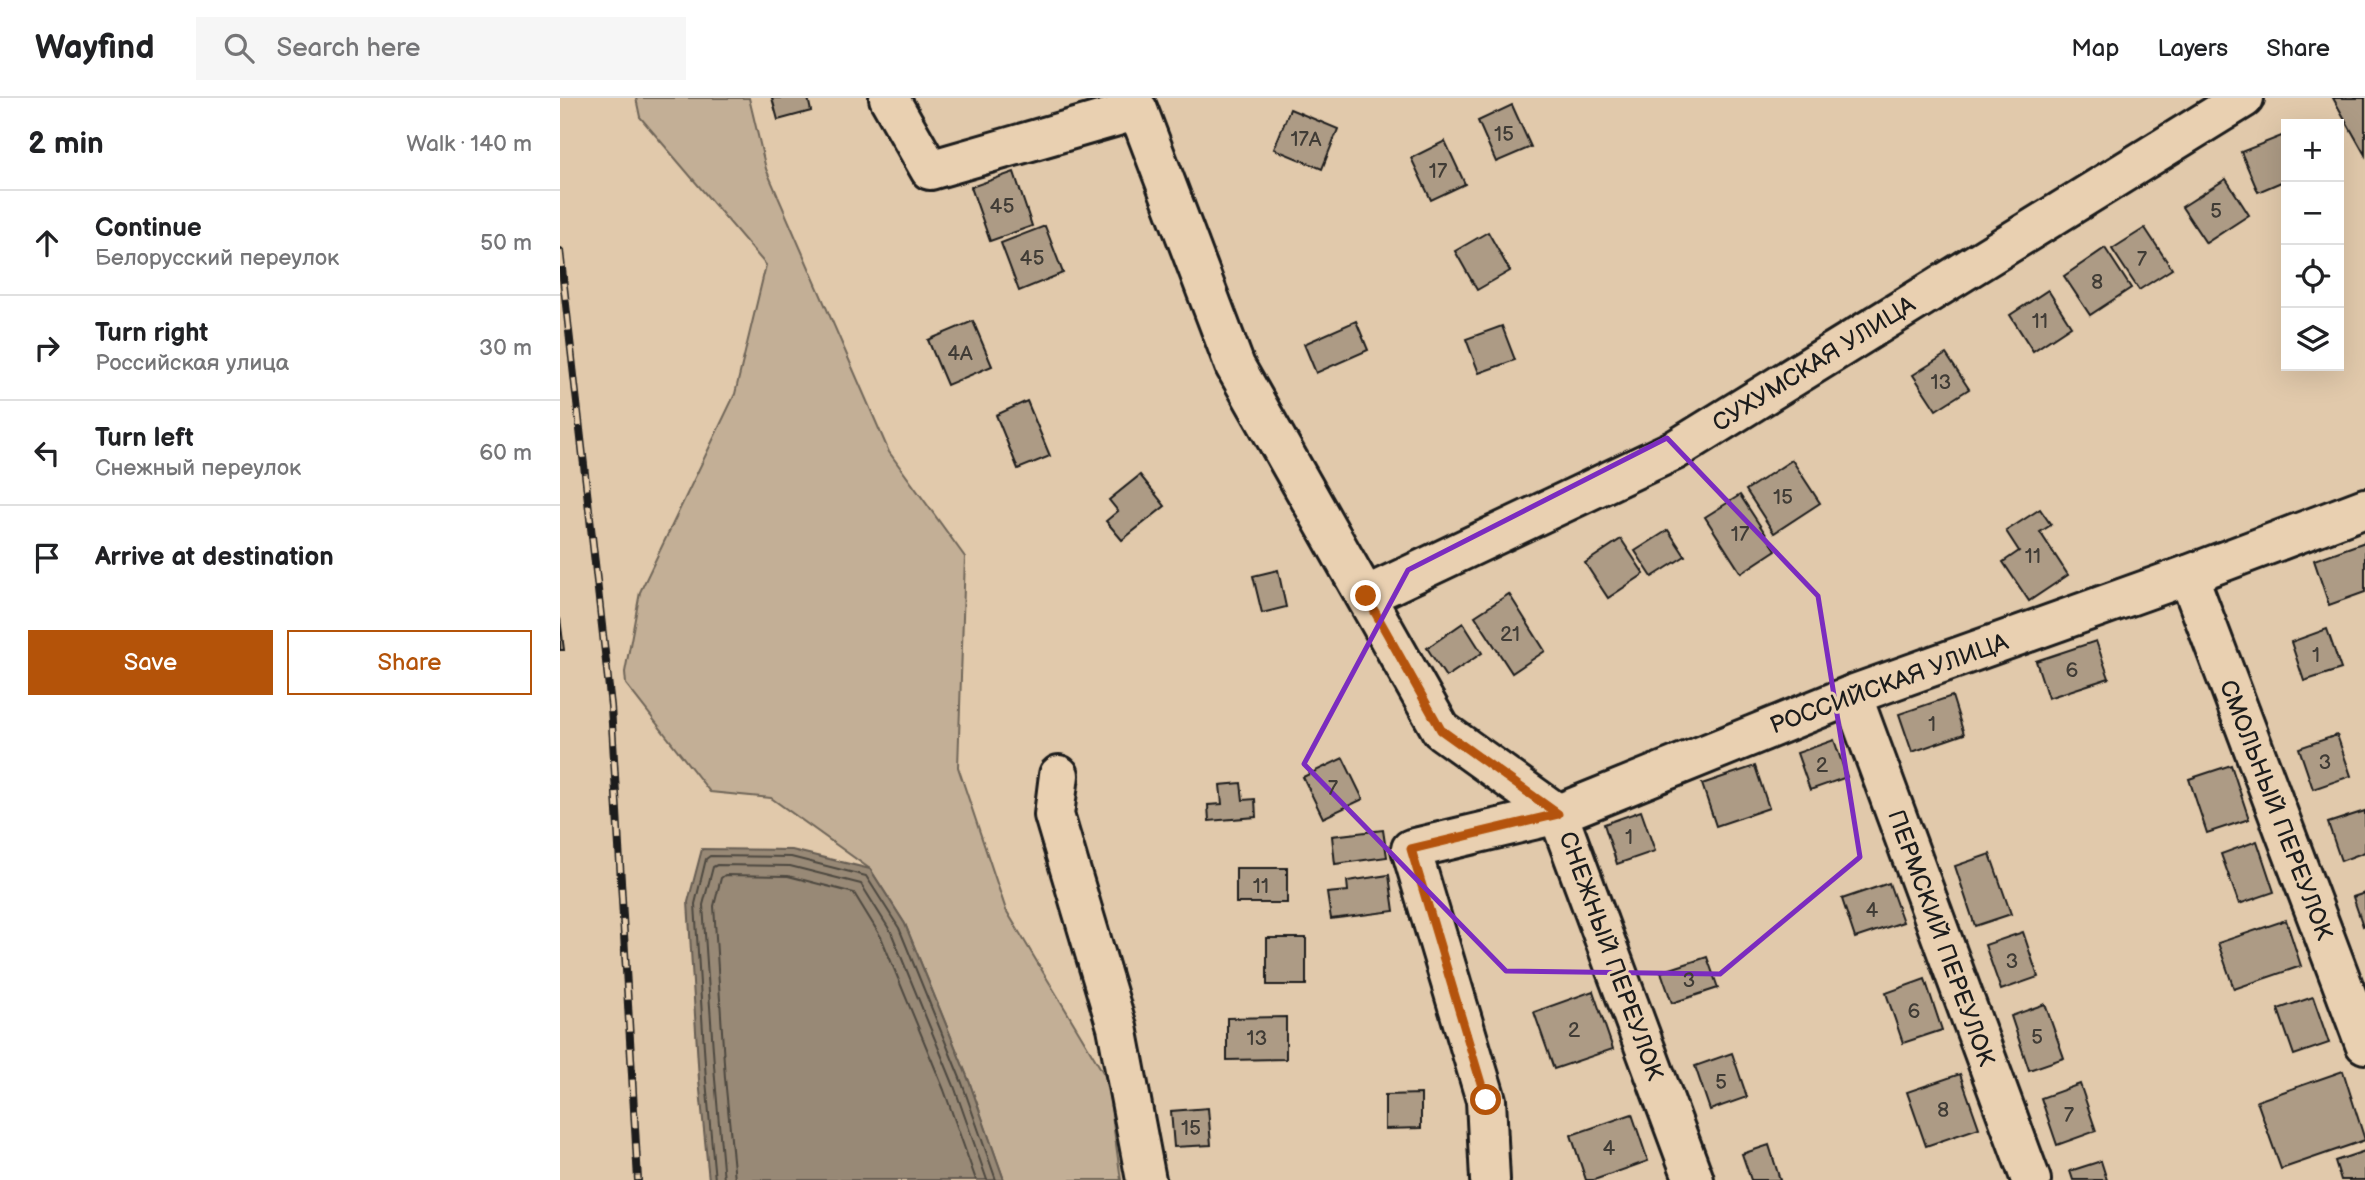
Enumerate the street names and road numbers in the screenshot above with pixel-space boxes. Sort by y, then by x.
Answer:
street label: СУХУМСКАЯ УЛИЦА [1707,290,1921,438]
street label: РОССИЙСКАЯ УЛИЦА [1766,627,2013,741]
street label: СМОЛЬНЫЙ ПЕРЕУЛОК [2213,676,2339,944]
street label: ПЕРМСКИЙ ПЕРЕУЛОК [1881,806,2001,1071]
street label: СНЕЖНЫЙ ПЕРЕУЛОК [1553,828,1670,1085]

